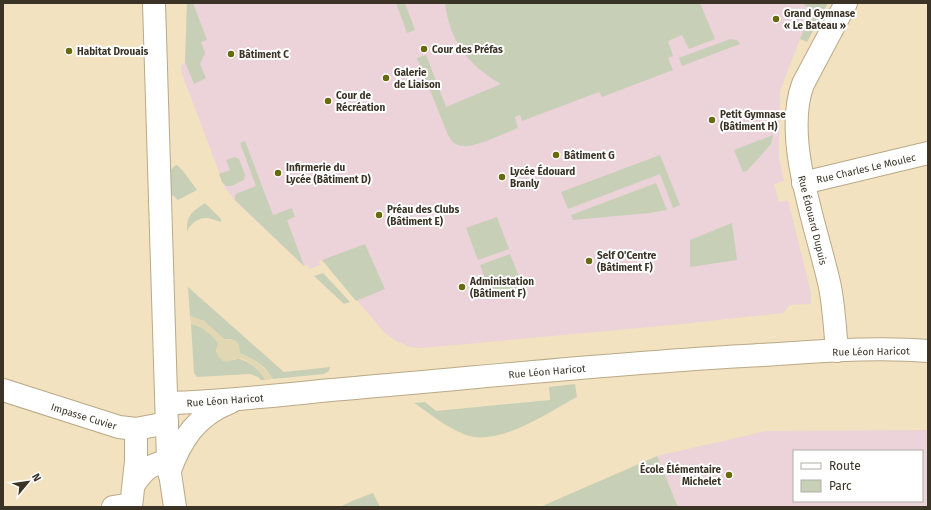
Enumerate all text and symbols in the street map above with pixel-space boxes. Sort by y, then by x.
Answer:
place label: Grand Gymnase « Le Bateau » [784,8,856,32]
marker: Grand Gymnase « Le Bateau » [771,14,781,24]
place label: Cour des Préfas [432,43,503,56]
marker: Cour des Préfas [419,44,429,54]
marker: Habitat Drouais [64,46,74,56]
place label: Habitat Drouais [77,46,148,58]
marker: Bâtiment C [226,49,236,59]
place label: Bâtiment C [239,49,289,61]
place label: Galerie de Liaison [394,67,441,91]
marker: Galerie de Liaison [381,73,391,83]
place label: Cour de Récréation [336,90,385,114]
marker: Cour de Récréation [323,96,333,106]
place label: Petit Gymnase (Bâtiment H) [720,109,786,133]
marker: Petit Gymnase (Bâtiment H) [707,115,717,125]
marker: Bâtiment G [551,150,561,160]
place label: Bâtiment G [564,150,615,162]
street label: Rue Charles Le Moulec [815,152,917,186]
place label: Infirmerie du Lycée (Bâtiment D) [286,162,372,186]
place label: Lycée Édouard Branly [510,164,575,190]
marker: Infirmerie du Lycée (Bâtiment D) [273,168,283,178]
marker: Lycée Édouard Branly [497,172,507,182]
street label: Rue Édouard Dupuis [795,174,831,267]
place label: Préau des Clubs (Bâtiment E) [387,203,460,228]
marker: Préau des Clubs (Bâtiment E) [374,210,384,220]
place label: Self O'Centre (Bâtiment F) [597,250,657,274]
marker: Self O'Centre (Bâtiment F) [584,256,594,266]
place label: Administation (Bâtiment F) [469,276,534,300]
marker: Administation (Bâtiment F) [457,282,467,292]
street label: Rue Léon Haricot [832,345,910,359]
street label: Rue Léon Haricot [508,363,587,381]
street label: Rue Léon Haricot [186,392,265,410]
street label: Impasse Cuvier [49,401,118,433]
legend [793,450,923,502]
text: Route [829,459,861,473]
north arrow [8,462,48,502]
place label: École Élémentaire Michelet [640,462,721,488]
marker: École Élémentaire Michelet [724,470,734,480]
text: N [29,471,44,484]
text: Parc [829,479,852,493]

